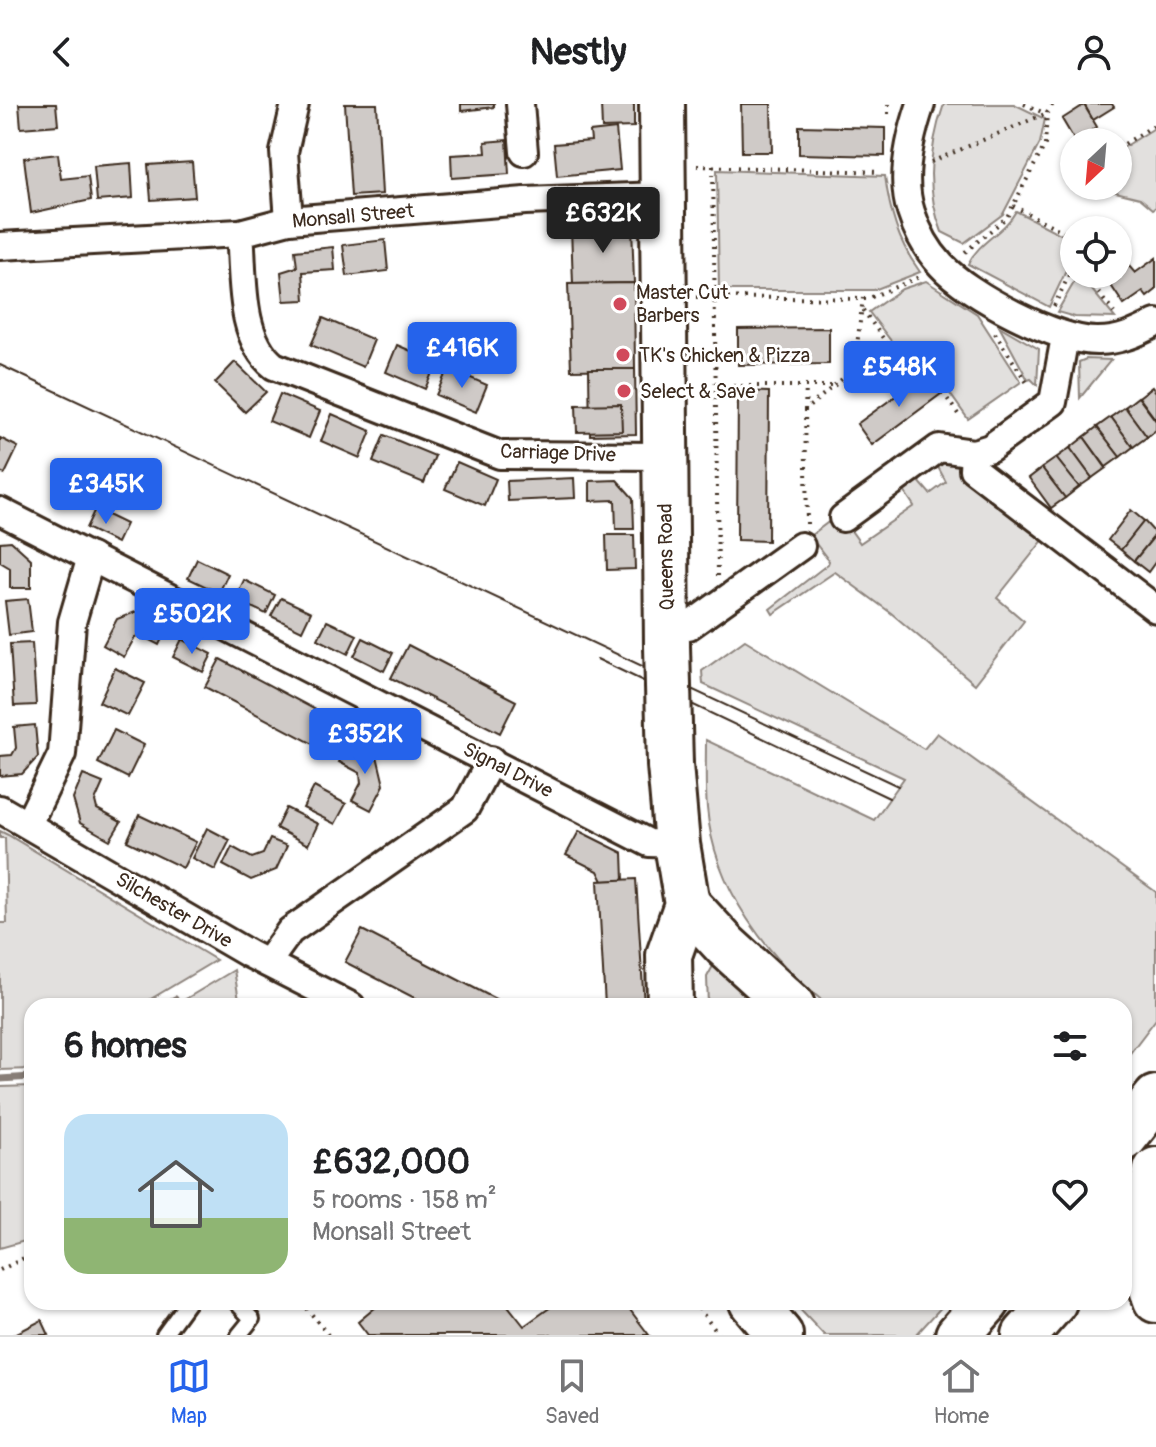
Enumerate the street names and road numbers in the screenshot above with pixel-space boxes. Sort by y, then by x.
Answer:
street label: Monsall Street [291,198,416,234]
street label: Carriage Drive [500,438,616,468]
street label: Queens Road [653,503,679,611]
street label: Signal Drive [459,737,557,803]
street label: Silchester Drive [111,867,237,953]

